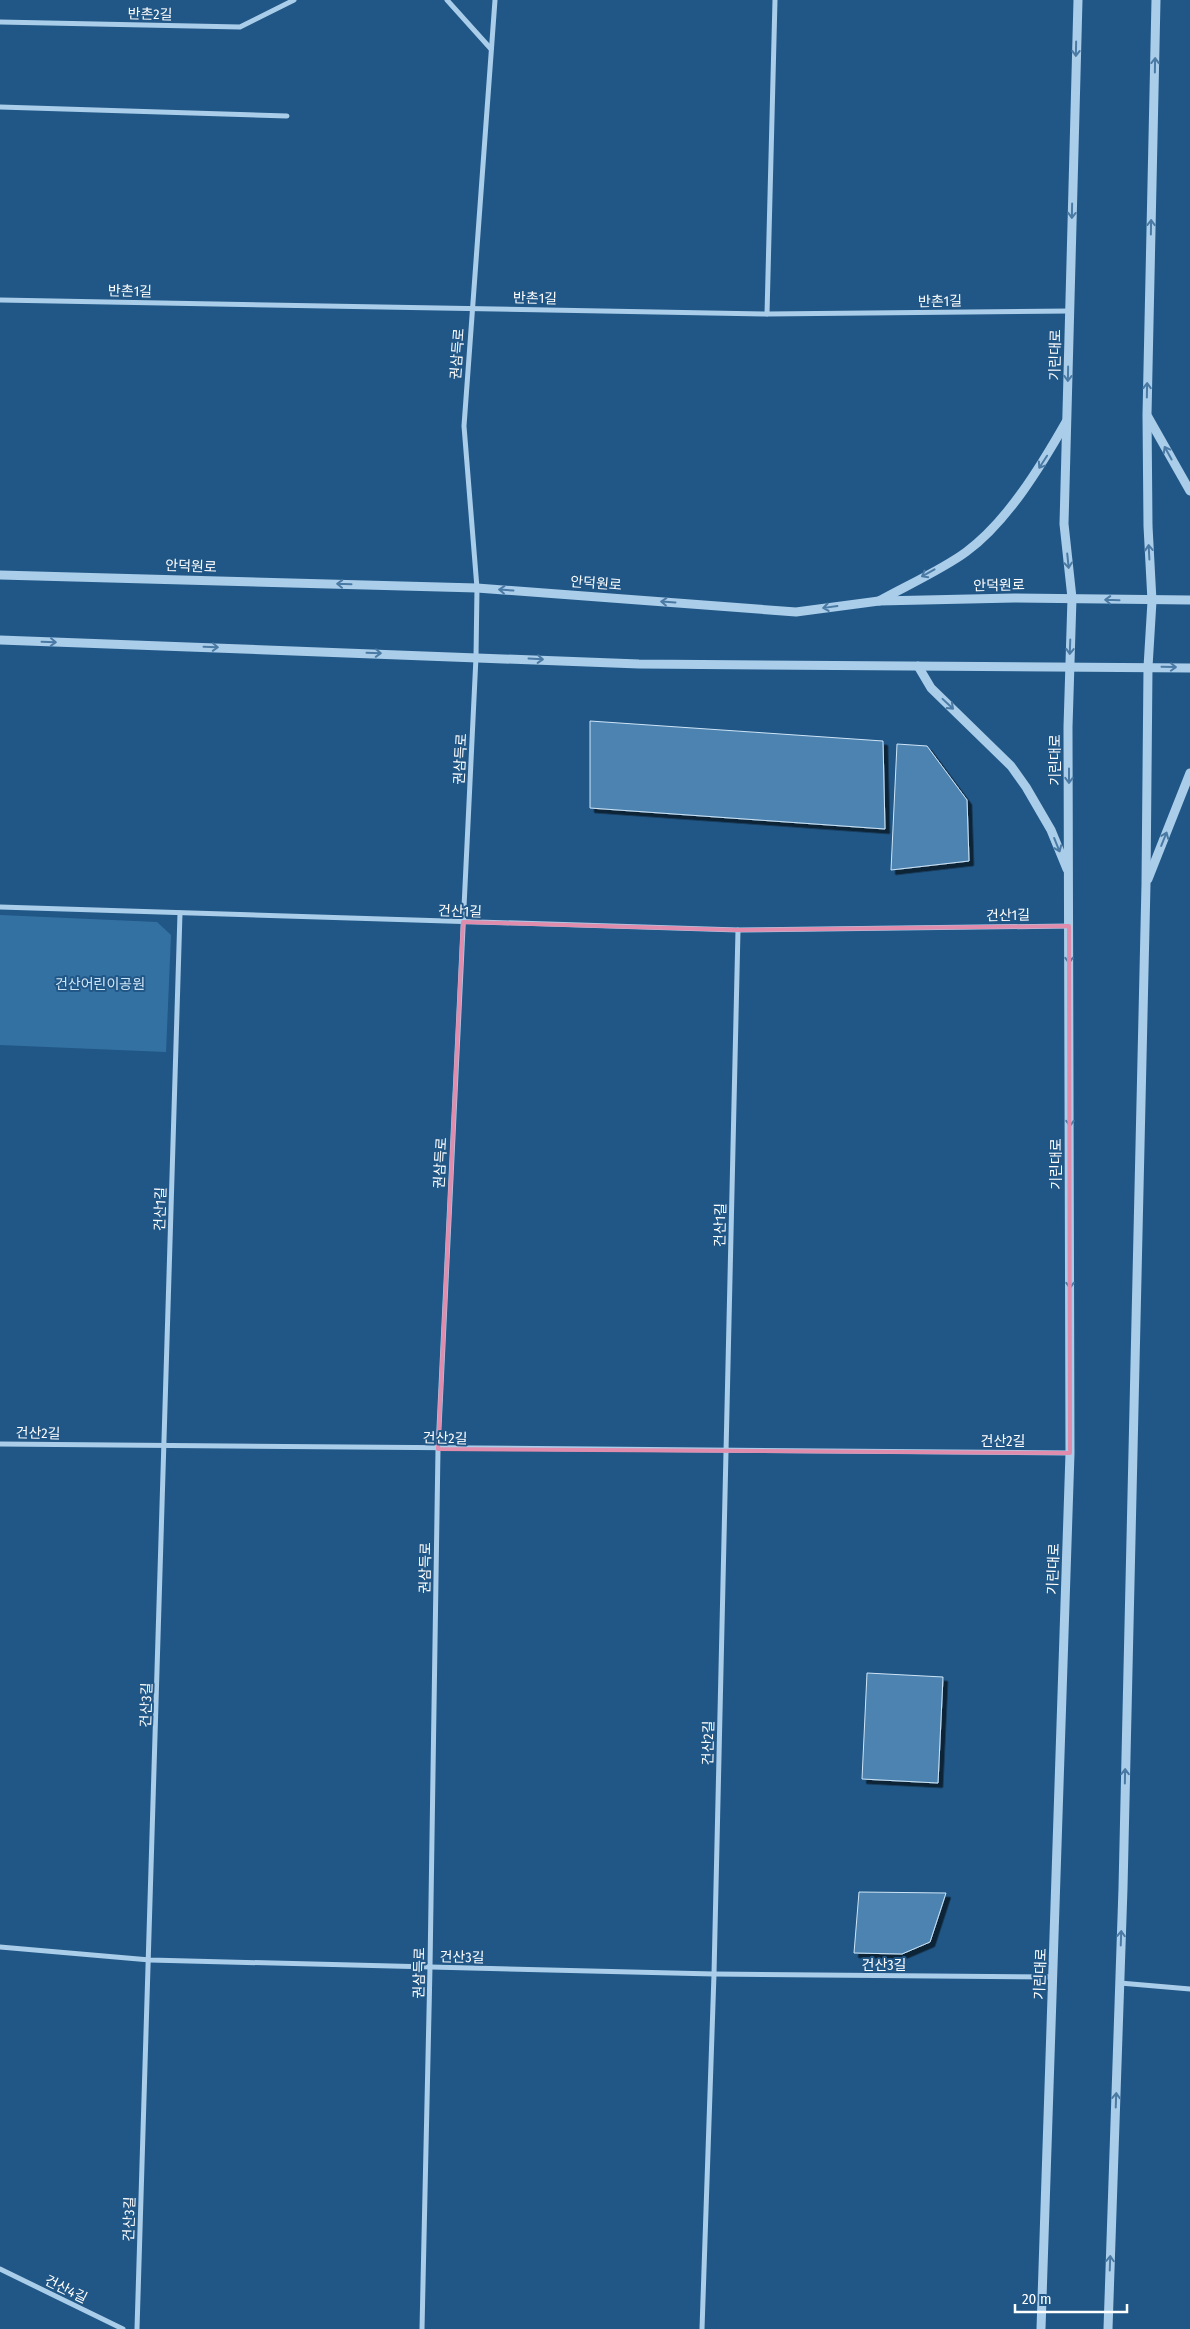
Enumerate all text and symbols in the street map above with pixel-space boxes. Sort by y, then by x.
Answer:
street label: 반촌2길 [127,6,173,23]
one-way arrow [1072,40,1081,56]
one-way arrow [1150,57,1160,74]
one-way arrow [1068,203,1077,219]
one-way arrow [1146,220,1156,236]
street label: 반촌1길 [108,283,152,300]
street label: 반촌1길 [513,290,557,307]
street label: 반촌1길 [918,293,962,310]
street label: 권삼득로 [447,328,468,380]
street label: 기린대로 [1047,329,1064,381]
one-way arrow [1064,365,1073,381]
one-way arrow [1143,382,1152,398]
one-way arrow [1163,446,1172,461]
one-way arrow [1038,454,1048,468]
one-way arrow [1145,544,1154,560]
one-way arrow [1063,553,1073,569]
street label: 안덕원로 [165,557,217,576]
one-way arrow [922,569,936,579]
street label: 안덕원로 [570,573,622,594]
street label: 안덕원로 [973,577,1025,594]
one-way arrow [336,580,352,589]
one-way arrow [499,586,515,595]
one-way arrow [1104,595,1120,604]
one-way arrow [661,598,677,607]
one-way arrow [823,603,839,613]
one-way arrow [40,637,56,646]
one-way arrow [1065,638,1075,655]
one-way arrow [203,643,219,652]
one-way arrow [365,648,381,658]
one-way arrow [528,655,544,664]
one-way arrow [1160,662,1177,672]
one-way arrow [941,698,954,710]
street label: 권삼득로 [451,733,470,785]
street label: 기린대로 [1047,734,1064,786]
one-way arrow [1064,768,1073,784]
one-way arrow [1160,832,1169,847]
one-way arrow [1052,837,1062,852]
street label: 건산1길 [438,902,482,921]
street label: 건산1길 [986,907,1030,924]
one-way arrow [1064,948,1074,964]
park label: 건산어린이공원 [55,976,145,993]
one-way arrow [1065,1110,1075,1126]
street label: 권삼득로 [431,1137,450,1189]
street label: 기린대로 [1048,1138,1065,1190]
street label: 건산1길 [151,1187,170,1231]
street label: 건산1길 [712,1203,729,1247]
one-way arrow [1065,1272,1075,1289]
street label: 건산2길 [15,1425,61,1442]
street label: 건산2길 [422,1430,468,1447]
street label: 건산2길 [981,1433,1025,1450]
street label: 권삼득로 [417,1542,434,1594]
street label: 기린대로 [1044,1543,1063,1595]
street label: 건산3길 [137,1682,156,1728]
street label: 건산2길 [700,1720,717,1766]
one-way arrow [1121,1768,1130,1784]
one-way arrow [1116,1930,1126,1946]
street label: 권삼득로 [411,1947,428,1999]
street label: 기린대로 [1031,1948,1050,2000]
street label: 건산3길 [439,1949,485,1966]
street label: 건산3길 [862,1957,906,1974]
one-way arrow [1111,2093,1120,2109]
street label: 건산3길 [120,2196,139,2242]
one-way arrow [1105,2255,1115,2272]
street label: 건산4길 [42,2272,90,2307]
scale bar [1015,2282,1128,2314]
text: 20 m [1022,2290,1052,2308]

